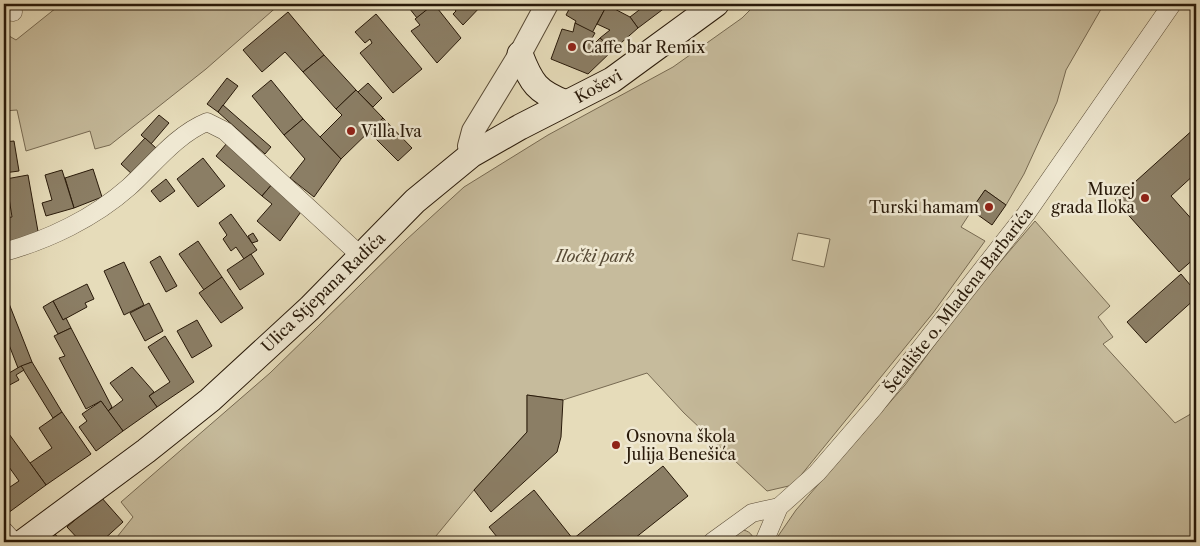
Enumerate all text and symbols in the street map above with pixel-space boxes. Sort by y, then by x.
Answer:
place label: Caffe bar Remix [582,37,706,57]
marker: Caffe bar Remix [566,41,578,53]
street label: Koševi [571,65,625,107]
place label: Villa Iva [360,121,422,141]
marker: Villa Iva [345,125,357,137]
place label: Muzej grada Iloka [1051,179,1136,217]
marker: Muzej grada Iloka [1139,192,1151,204]
place label: Turski hamam [869,197,979,217]
marker: Turski hamam [983,201,995,213]
street label: Šetalište o. Mladena Barbarića [879,202,1037,397]
street label: Ulica Stjepana Radića [257,227,389,356]
park label: Iločki park [554,246,635,266]
place label: Osnovna škola Julija Benešića [623,426,737,464]
marker: Osnovna škola Julija Benešića [610,439,622,451]

